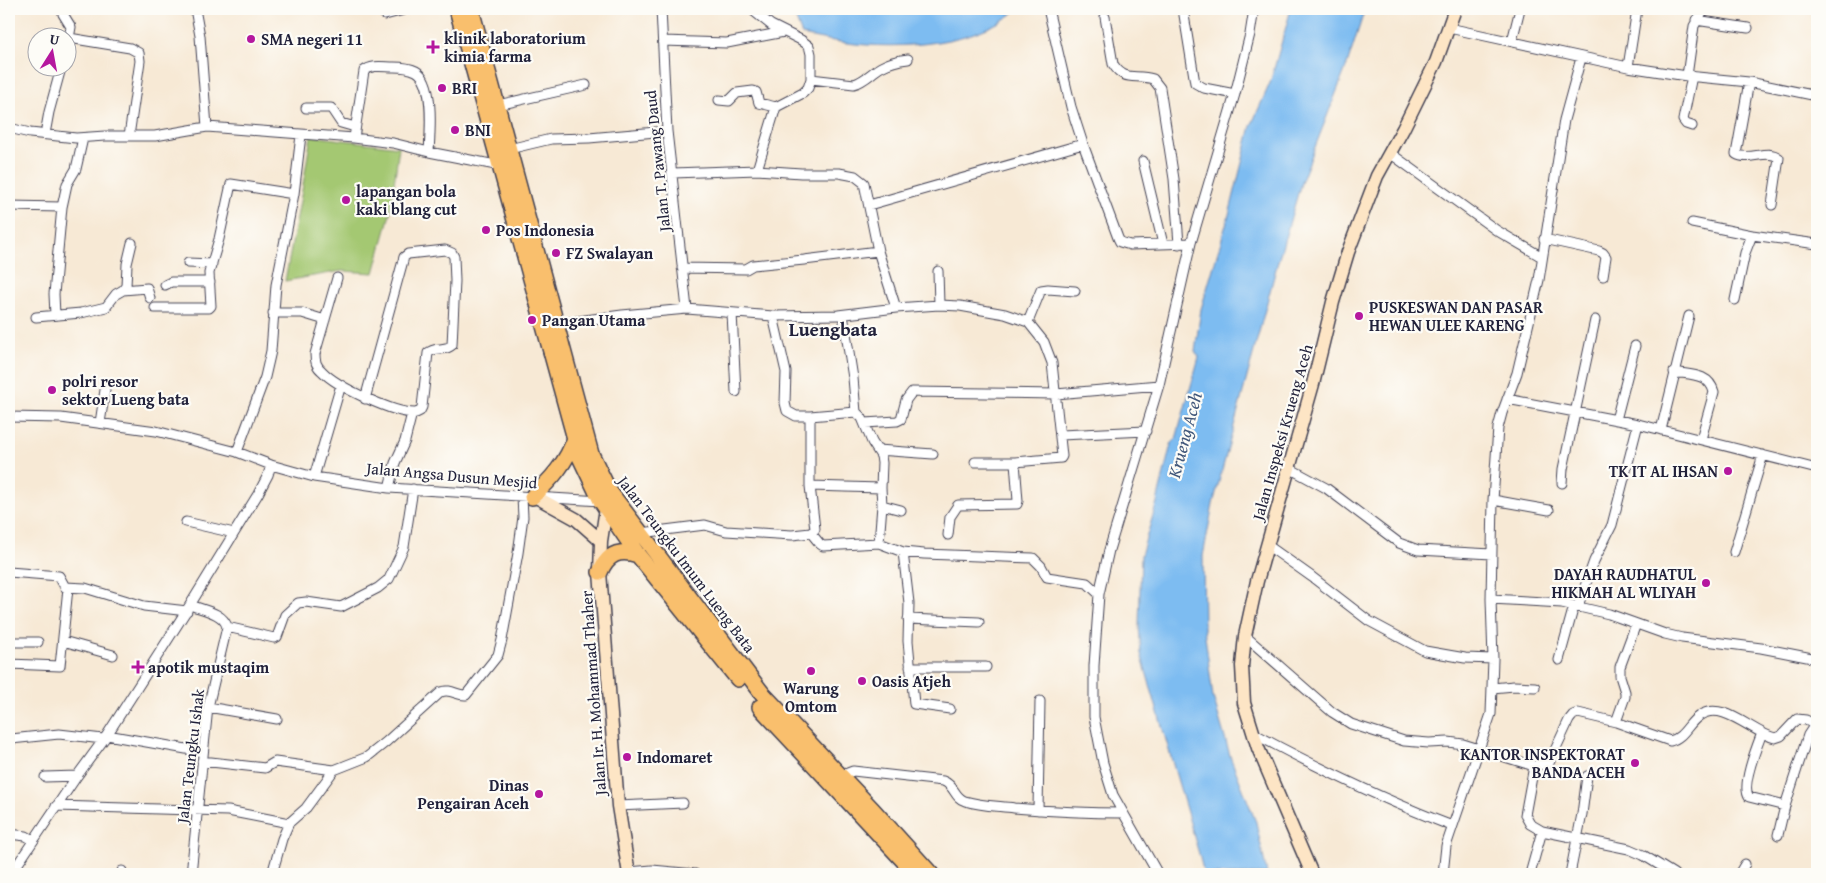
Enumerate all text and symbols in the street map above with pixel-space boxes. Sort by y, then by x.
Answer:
place label: klinik laboratorium kimia farma [444,26,586,68]
place label: SMA negeri 11 [261,27,363,51]
north arrow [28,28,78,78]
text: U [48,29,62,50]
marker: SMA negeri 11 [245,33,257,45]
marker: klinik laboratorium kimia farma [426,40,440,54]
place label: BRI [452,76,477,100]
marker: BRI [436,82,448,94]
street label: Jalan T. Pawang Daud [638,89,677,235]
place label: BNI [465,118,491,142]
marker: BNI [449,124,461,136]
place label: lapangan bola kaki blang cut [356,179,457,221]
marker: lapangan bola kaki blang cut [340,194,352,206]
place label: Pos Indonesia [496,218,595,242]
marker: Pos Indonesia [480,224,492,236]
place label: FZ Swalayan [566,241,654,265]
marker: FZ Swalayan [550,247,562,259]
place label: PUSKESWAN DAN PASAR HEWAN ULEE KARENG [1369,295,1543,337]
place label: Pangan Utama [542,308,646,332]
marker: PUSKESWAN DAN PASAR HEWAN ULEE KARENG [1353,310,1365,322]
marker: Pangan Utama [526,314,538,326]
district label: Luengbata [789,315,877,343]
street label: Jalan Inspeksi Krueng Aceh [1245,341,1319,525]
place label: polri resor sektor Lueng bata [62,369,190,411]
marker: polri resor sektor Lueng bata [46,384,58,396]
water label: Krueng Aceh [1160,389,1209,482]
street label: Jalan Angsa Dusun Mesjid [364,455,539,494]
place label: TK IT AL IHSAN [1609,459,1718,483]
marker: TK IT AL IHSAN [1722,465,1734,477]
street label: Jalan Teungku Imum Lueng Bata [611,469,762,658]
place label: DAYAH RAUDHATUL HIKMAH AL WLIYAH [1551,562,1697,604]
marker: DAYAH RAUDHATUL HIKMAH AL WLIYAH [1700,577,1712,589]
street label: Jalan Ir. H. Mohammad Thaher [574,589,612,798]
place label: apotik mustaqim [148,655,269,679]
marker: apotik mustaqim [132,661,144,673]
marker: Warung Omtom [805,665,817,677]
place label: Oasis Atjeh [872,669,951,693]
marker: Oasis Atjeh [856,675,868,687]
place label: Warung Omtom [783,676,839,718]
street label: Jalan Teungku Ishak [170,687,210,826]
place label: KANTOR INSPEKTORAT BANDA ACEH [1460,742,1626,784]
place label: Indomaret [637,745,712,769]
marker: Indomaret [621,751,633,763]
marker: KANTOR INSPEKTORAT BANDA ACEH [1629,757,1641,769]
place label: Dinas Pengairan Aceh [417,773,530,815]
marker: Dinas Pengairan Aceh [533,788,545,800]

